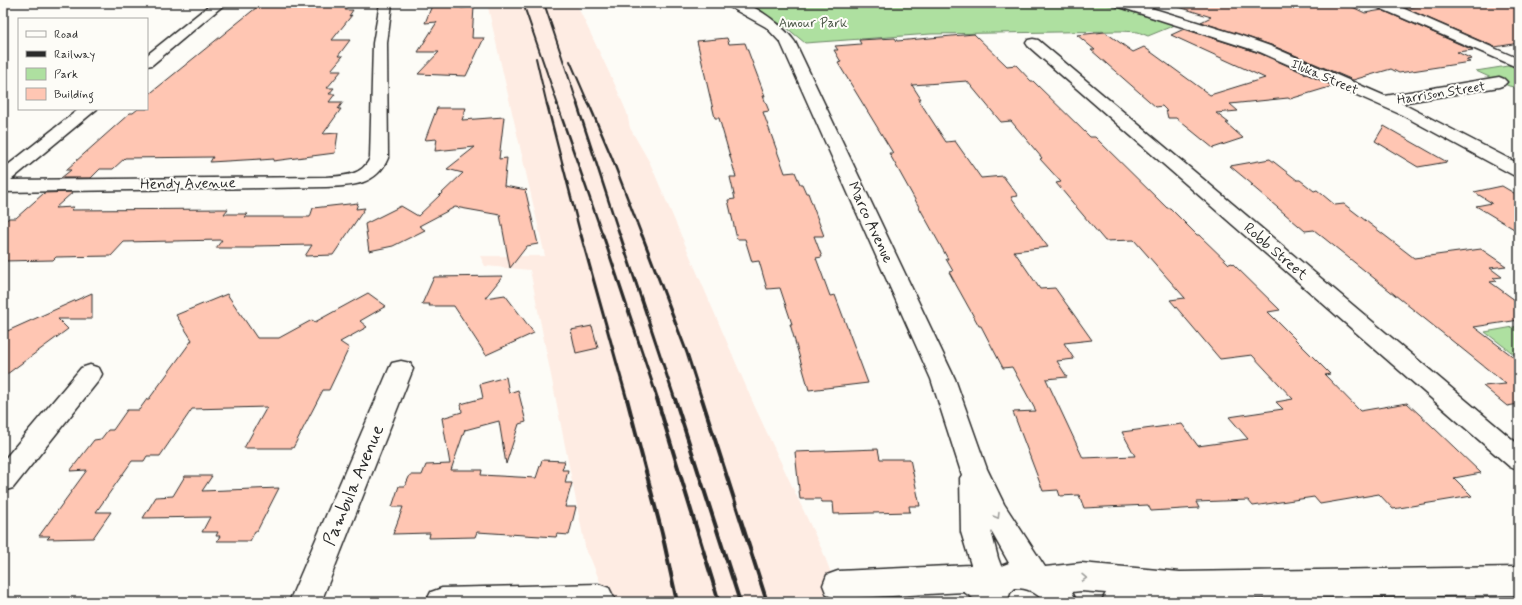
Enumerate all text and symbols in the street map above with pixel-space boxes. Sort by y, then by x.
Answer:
park label: Amour Park [779,15,848,32]
legend [18,18,148,110]
text: Road [54,27,78,43]
text: Railway [54,47,96,63]
street label: Iluka Street [1288,56,1360,99]
text: Park [54,67,78,83]
street label: Harrison Street [1396,78,1487,109]
text: Building [54,87,94,104]
street label: Hendy Avenue [140,173,236,195]
street label: Marco Avenue [843,178,898,266]
street label: Robb Street [1239,218,1312,285]
street label: Pambula Avenue [318,421,390,549]
one-way arrow [992,512,1000,519]
one-way arrow [1081,574,1087,582]

